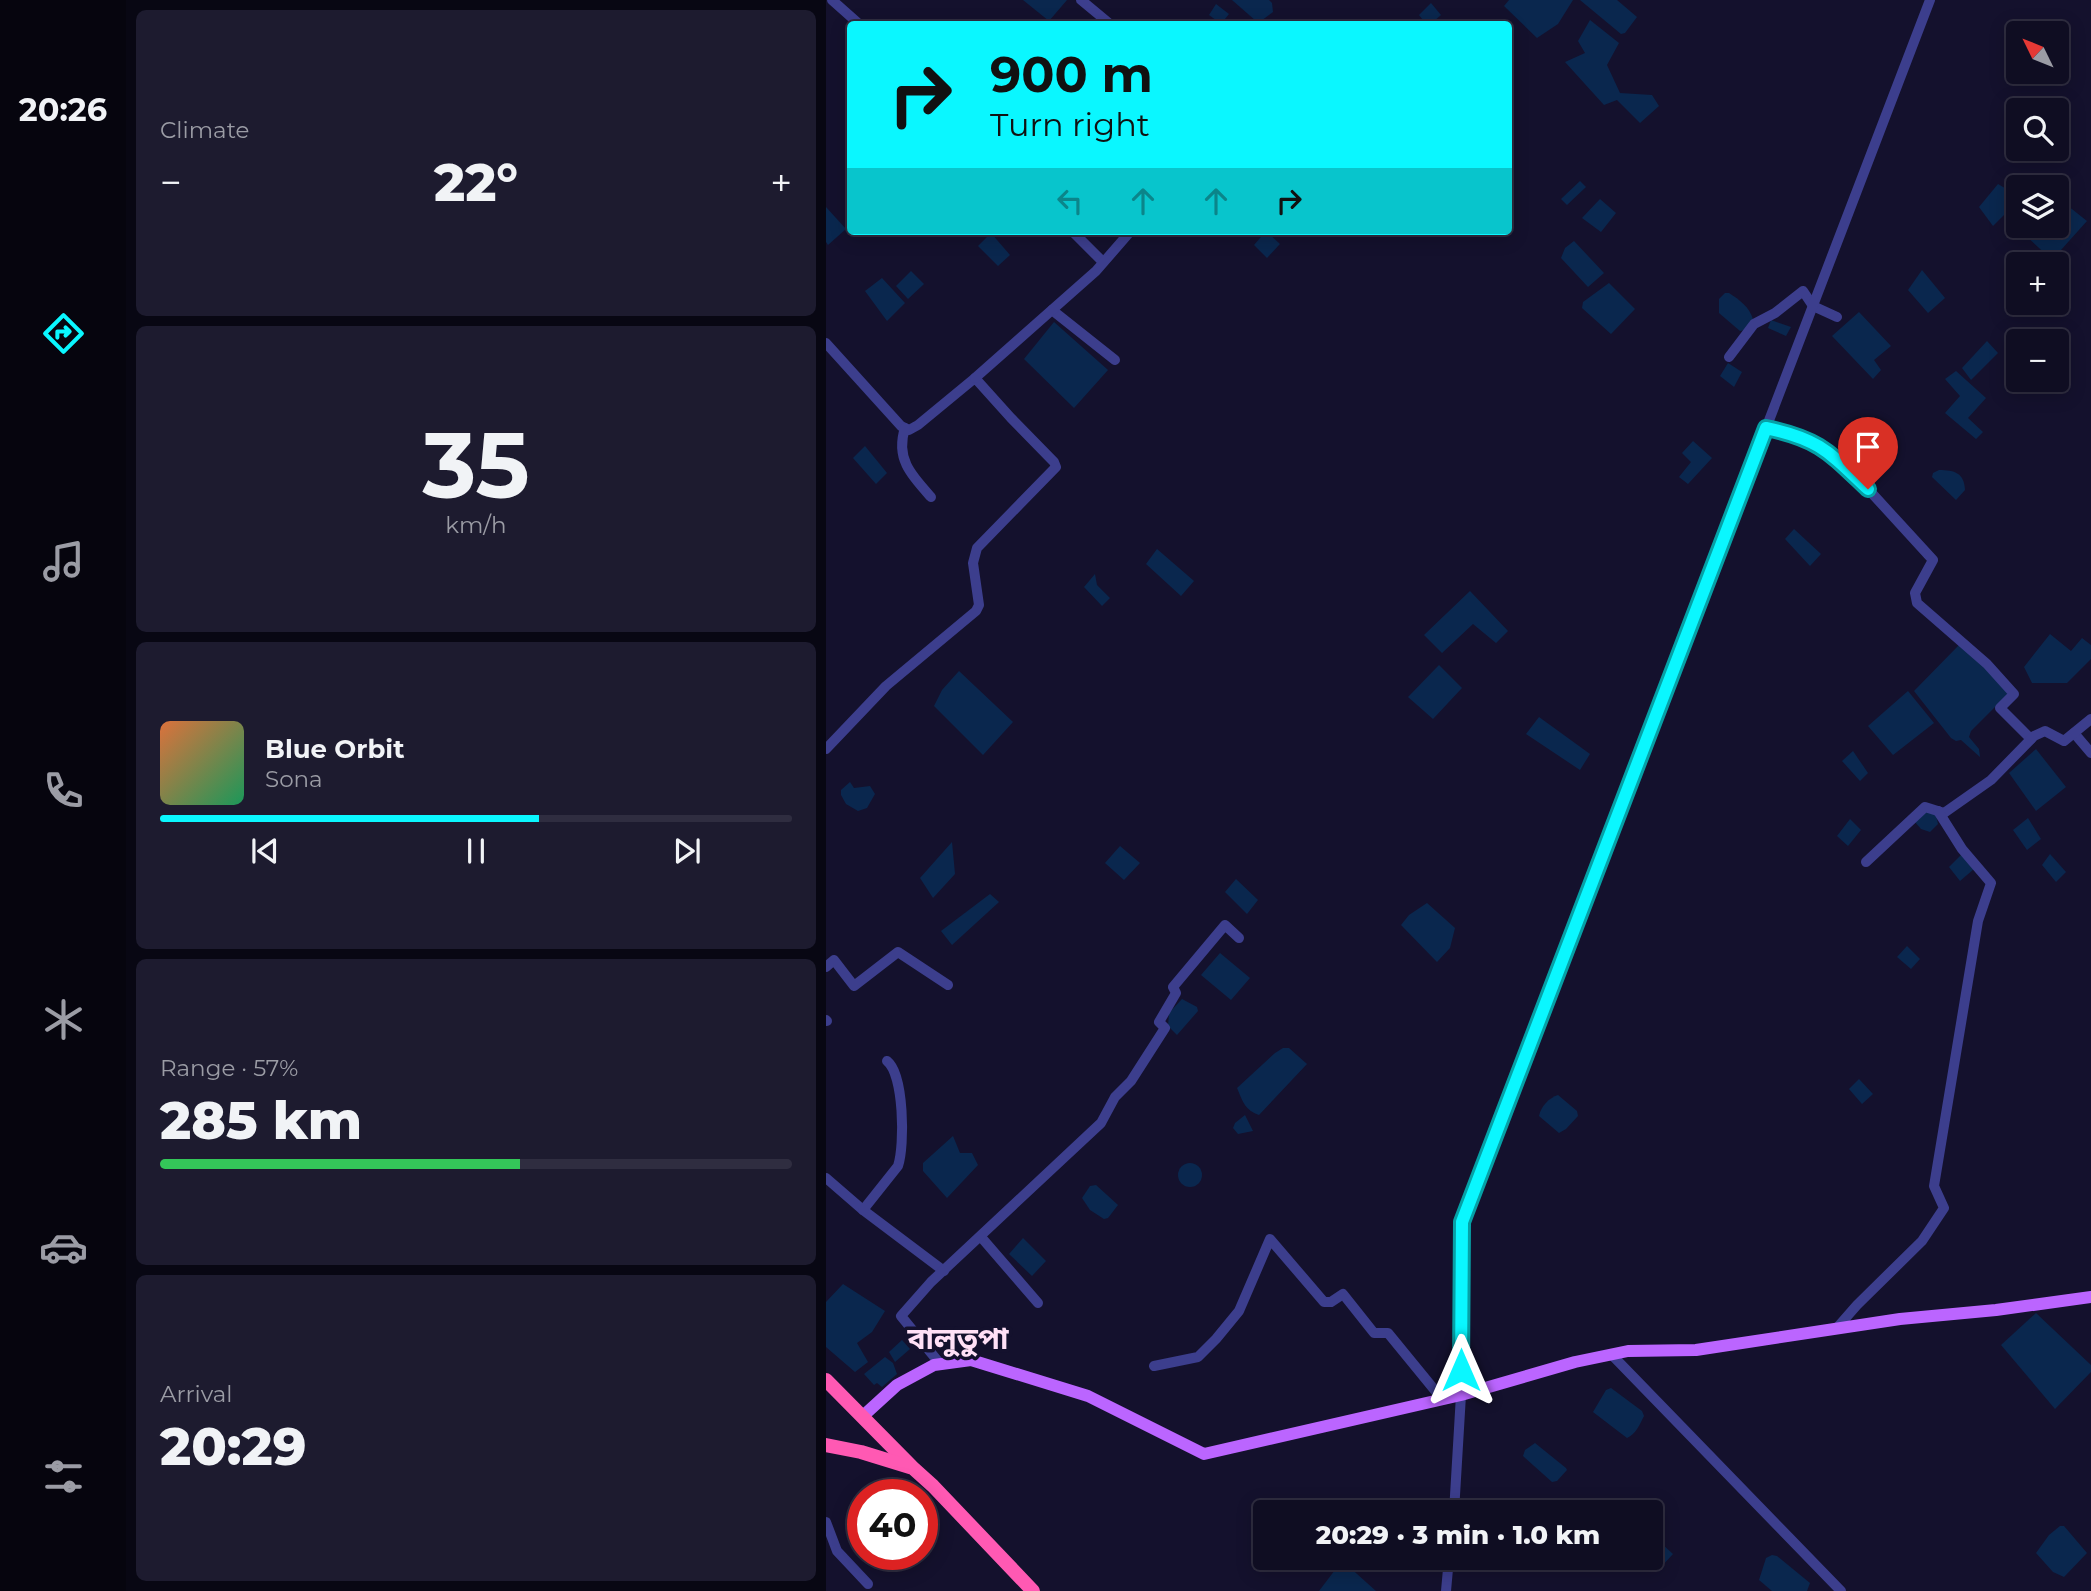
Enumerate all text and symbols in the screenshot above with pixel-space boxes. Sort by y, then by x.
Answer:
north arrow [2006,21,2068,84]
map controls [2006,21,2069,392]
text: 900 m [990,45,1153,104]
icon: right [875,49,966,140]
text: 20:26 [19,90,107,129]
button: search [2006,98,2069,161]
text: Turn right [990,105,1150,144]
text: Climate [160,116,249,144]
text: 22° [434,151,518,214]
text: − [160,159,182,206]
text: + [770,159,792,206]
button: layers [2006,175,2069,238]
icon: left [1051,182,1089,220]
icon: ahead [1124,182,1162,220]
icon: ahead [1197,182,1235,220]
icon: right [1270,182,1308,220]
button: + [2006,252,2069,315]
icon: directions [39,309,88,358]
button: − [2006,329,2069,392]
text: 35 [422,410,530,521]
pin [1838,417,1898,489]
icon: arrive [1849,428,1887,466]
text: km/h [445,511,507,539]
icon: music [39,537,88,586]
text: Blue Orbit [265,733,404,765]
text: Sona [265,765,323,793]
icon: phone [39,766,88,815]
icon: previous [246,832,284,870]
icon: pause [457,832,495,870]
icon: next [668,832,706,870]
icon: climate [39,995,88,1044]
text: Range · 57% [160,1054,298,1082]
text: 285 km [160,1089,362,1152]
icon: car [39,1223,88,1272]
district label: বালুতুপা [906,1320,1009,1357]
position arrow [1424,1333,1498,1407]
text: Arrival [160,1380,233,1408]
text: 20:29 [160,1415,306,1478]
icon: filters [39,1452,88,1501]
speed limit sign: 40 [847,1479,938,1570]
text: 20:29 · 3 min · 1.0 km [1316,1519,1600,1551]

